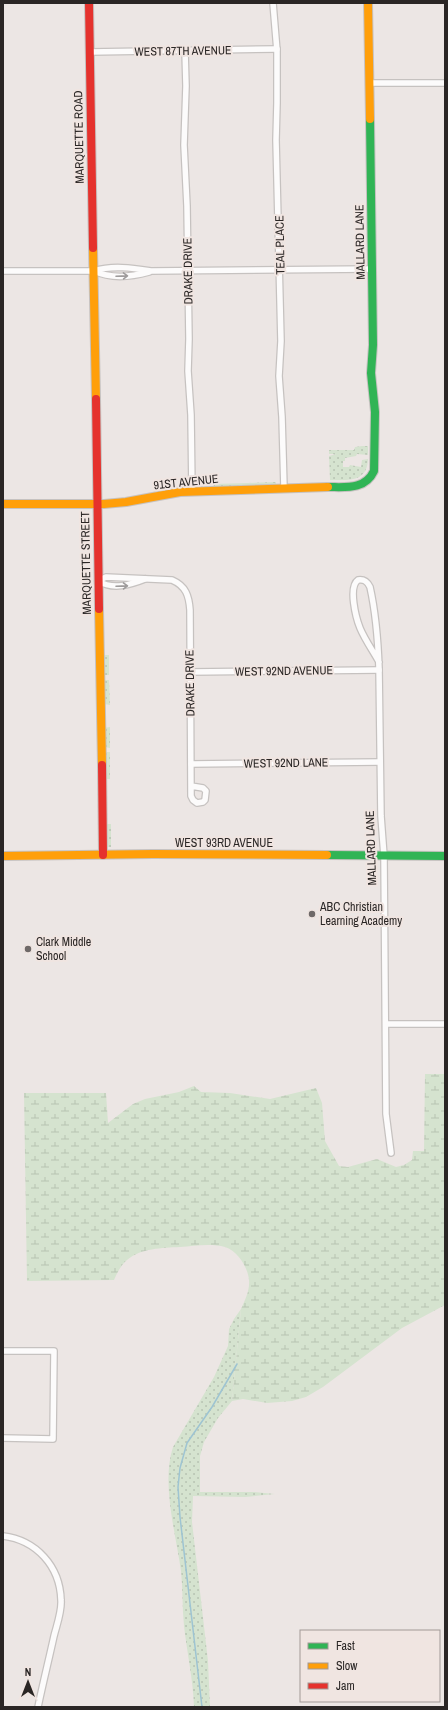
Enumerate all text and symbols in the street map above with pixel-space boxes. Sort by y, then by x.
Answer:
street label: WEST 87TH AVENUE [134,42,232,60]
street label: MARQUETTE ROAD [70,90,88,184]
street label: MALLARD LANE [351,204,369,280]
street label: TEAL PLACE [271,215,289,275]
street label: DRAKE DRIVE [179,238,197,304]
one-way arrow [115,272,128,280]
street label: 91ST AVENUE [153,471,219,493]
street label: MARQUETTE STREET [77,511,95,615]
one-way arrow [115,582,128,589]
street label: DRAKE DRIVE [181,650,199,716]
street label: WEST 92ND AVENUE [235,662,333,680]
street label: WEST 92ND LANE [244,754,328,772]
street label: MALLARD LANE [362,810,380,886]
street label: WEST 93RD AVENUE [175,835,273,851]
place label: ABC Christian Learning Academy [319,899,402,929]
marker: ABC Christian Learning Academy [307,909,317,919]
place label: Clark Middle School [36,934,91,964]
marker: Clark Middle School [23,944,33,954]
legend [300,1630,440,1702]
text: Fast [336,1638,355,1654]
text: Slow [336,1658,358,1674]
north arrow [8,1662,48,1702]
text: N [25,1665,31,1679]
text: Jam [336,1678,355,1694]

